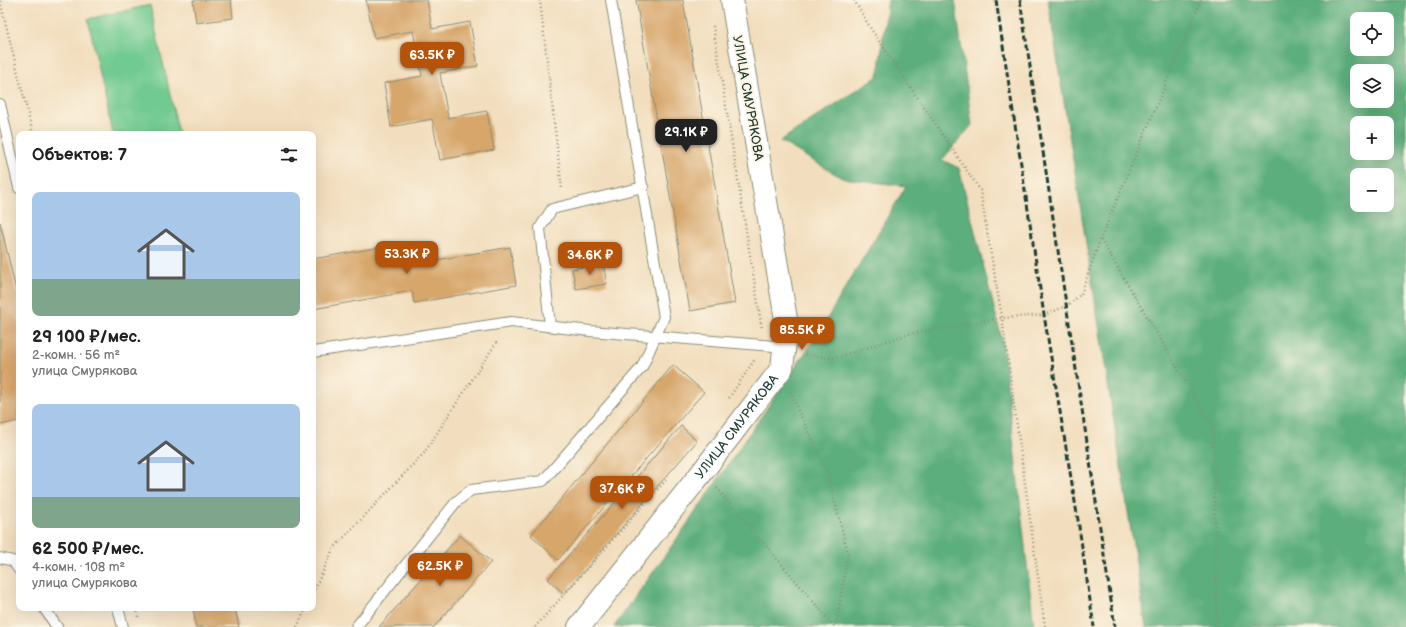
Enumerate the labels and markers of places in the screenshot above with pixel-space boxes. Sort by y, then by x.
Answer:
pin: 63.5K ₽ [395,42,469,76]
pin: 29.1K ₽ [649,119,723,153]
pin: 53.3K ₽ [370,241,444,275]
pin: 34.6K ₽ [553,242,627,276]
pin: 85.5K ₽ [765,317,839,351]
pin: 37.6K ₽ [585,476,659,510]
pin: 62.5K ₽ [403,553,477,587]

